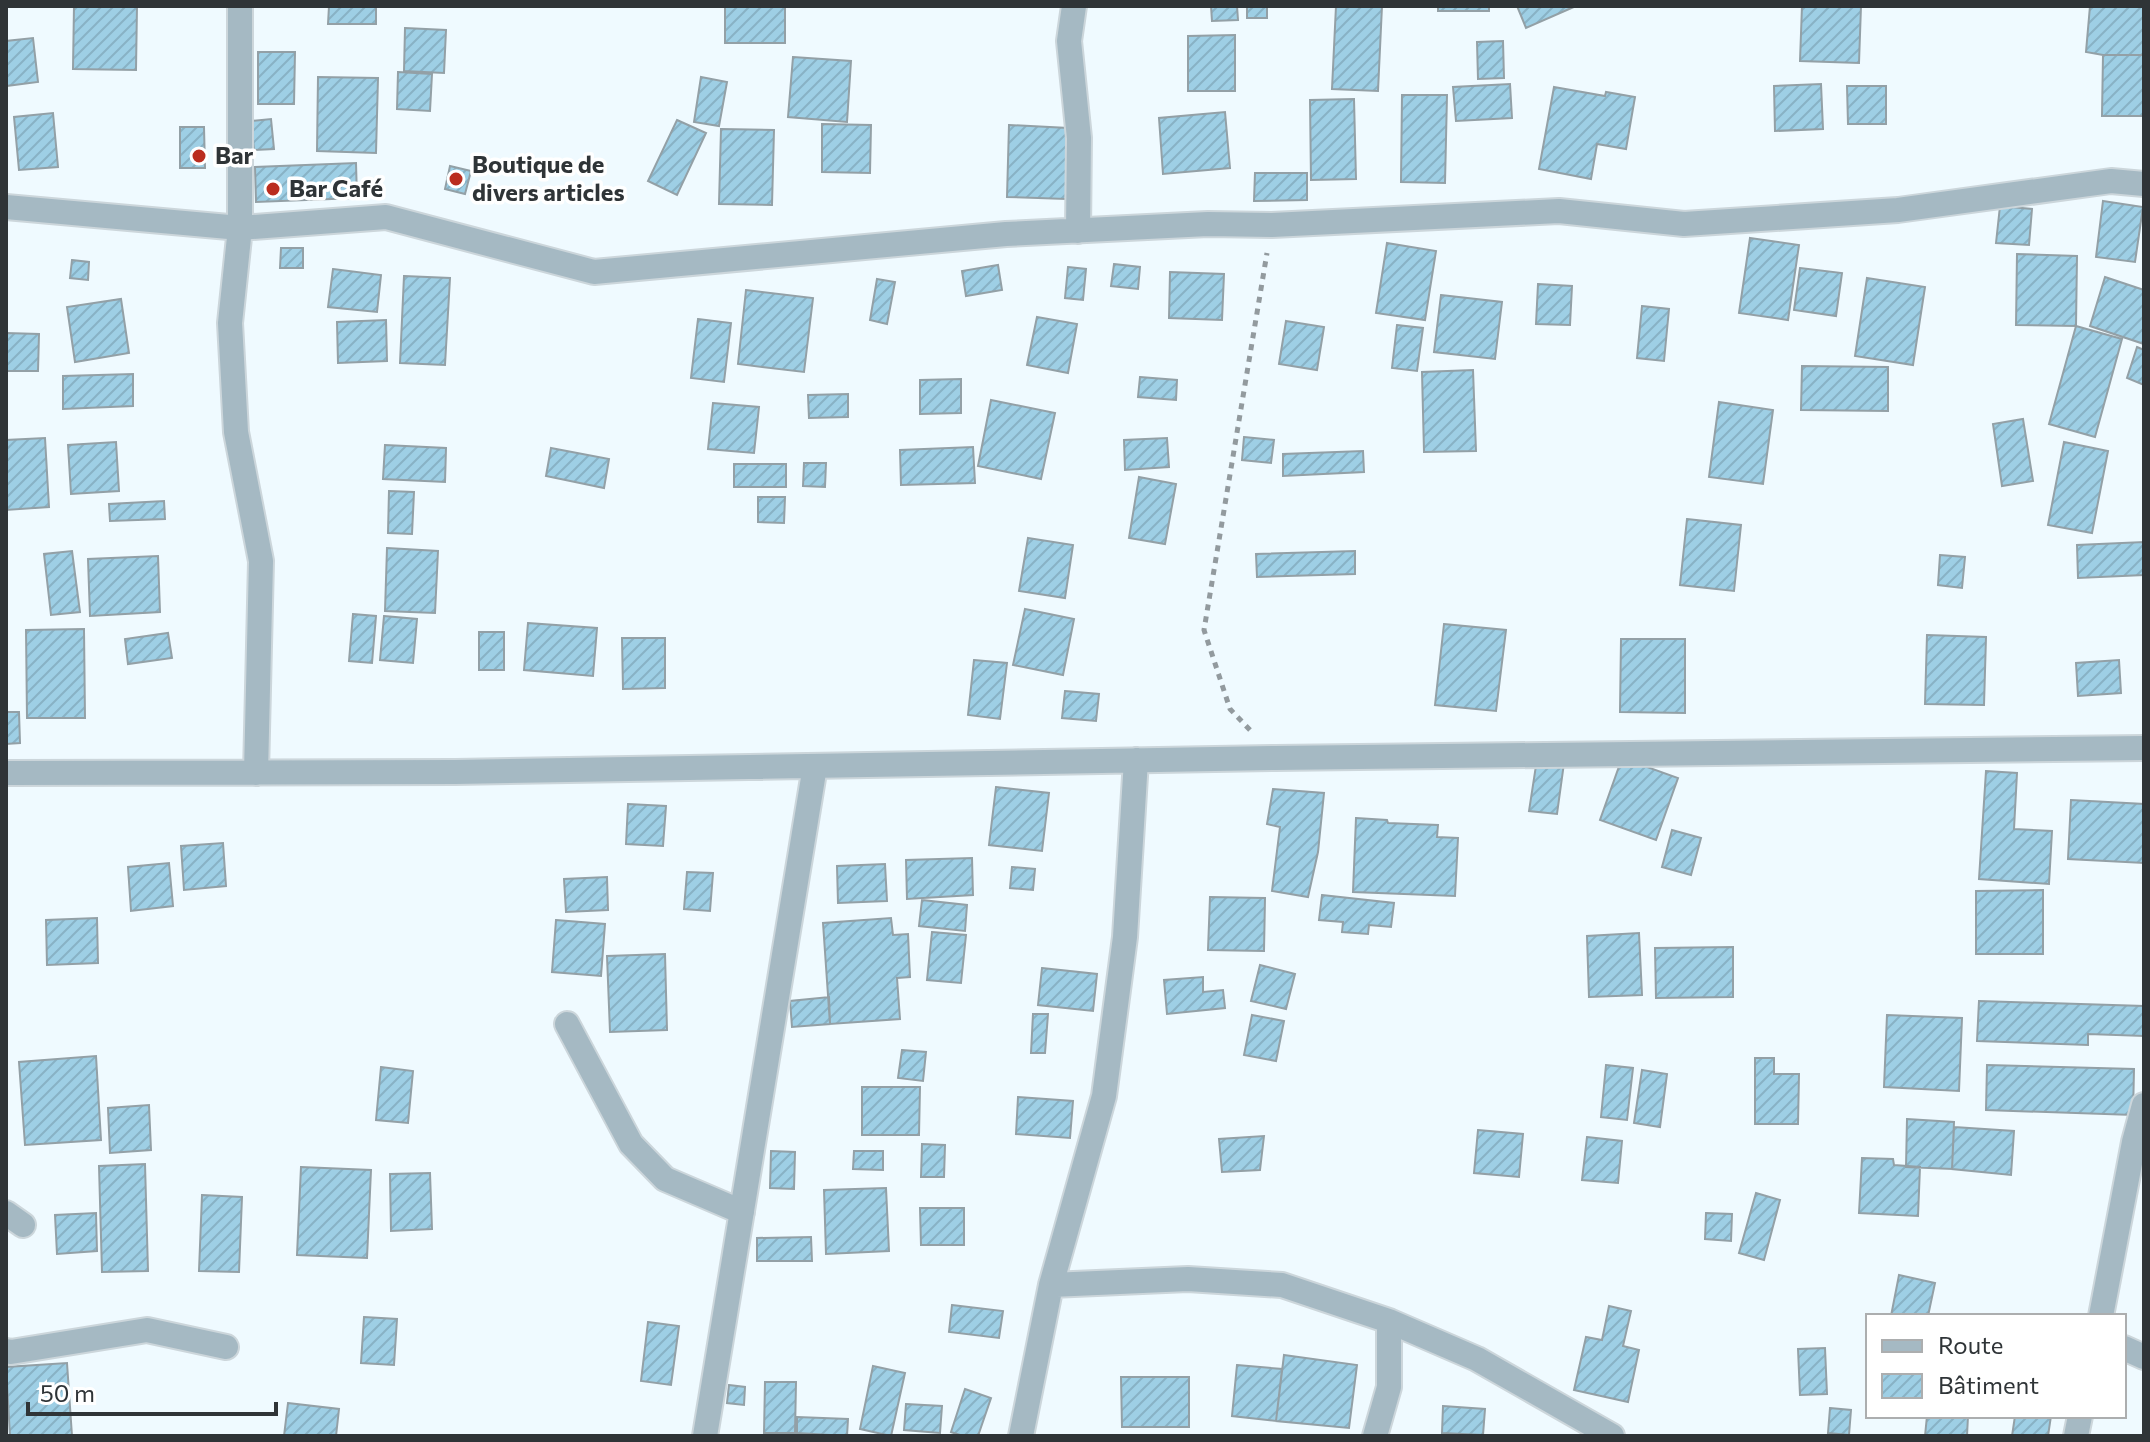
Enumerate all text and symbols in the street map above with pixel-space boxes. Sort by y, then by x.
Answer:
place label: Bar [215,140,254,169]
marker: Bar [190,147,208,165]
place label: Boutique de divers articles [472,149,625,206]
marker: Boutique de divers articles [447,170,465,188]
place label: Bar Café [289,173,383,202]
marker: Bar Café [264,180,282,198]
legend [1866,1314,2126,1418]
text: Route [1938,1330,2003,1359]
scale bar [28,1366,276,1416]
text: Bâtiment [1938,1370,2039,1399]
text: 50 m [40,1378,95,1407]

